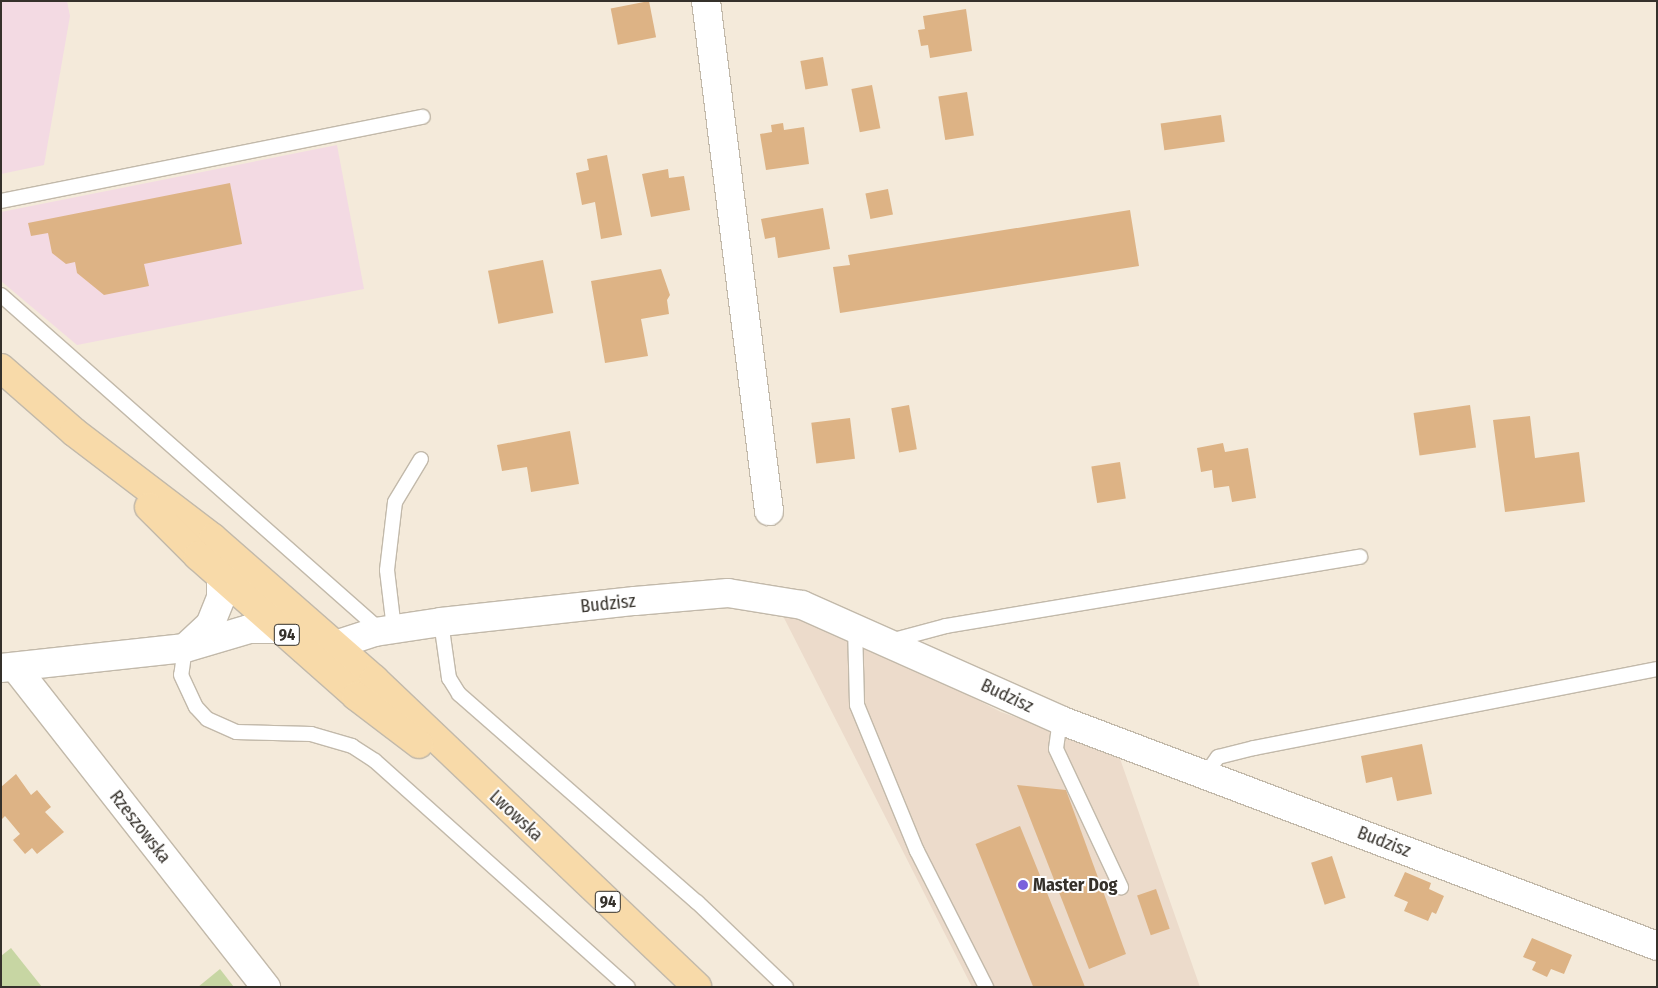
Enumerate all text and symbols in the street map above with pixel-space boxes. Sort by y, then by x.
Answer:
street label: Budzisz [579,590,637,618]
road number: 94 [273,622,301,648]
street label: Budzisz [977,675,1037,717]
street label: Rzeszowska [105,786,175,868]
street label: Lwowska [485,786,547,846]
street label: Budzisz [1354,822,1414,862]
place label: Master Dog [1033,874,1117,896]
marker: Master Dog [1017,879,1029,891]
road number: 94 [594,889,622,916]

